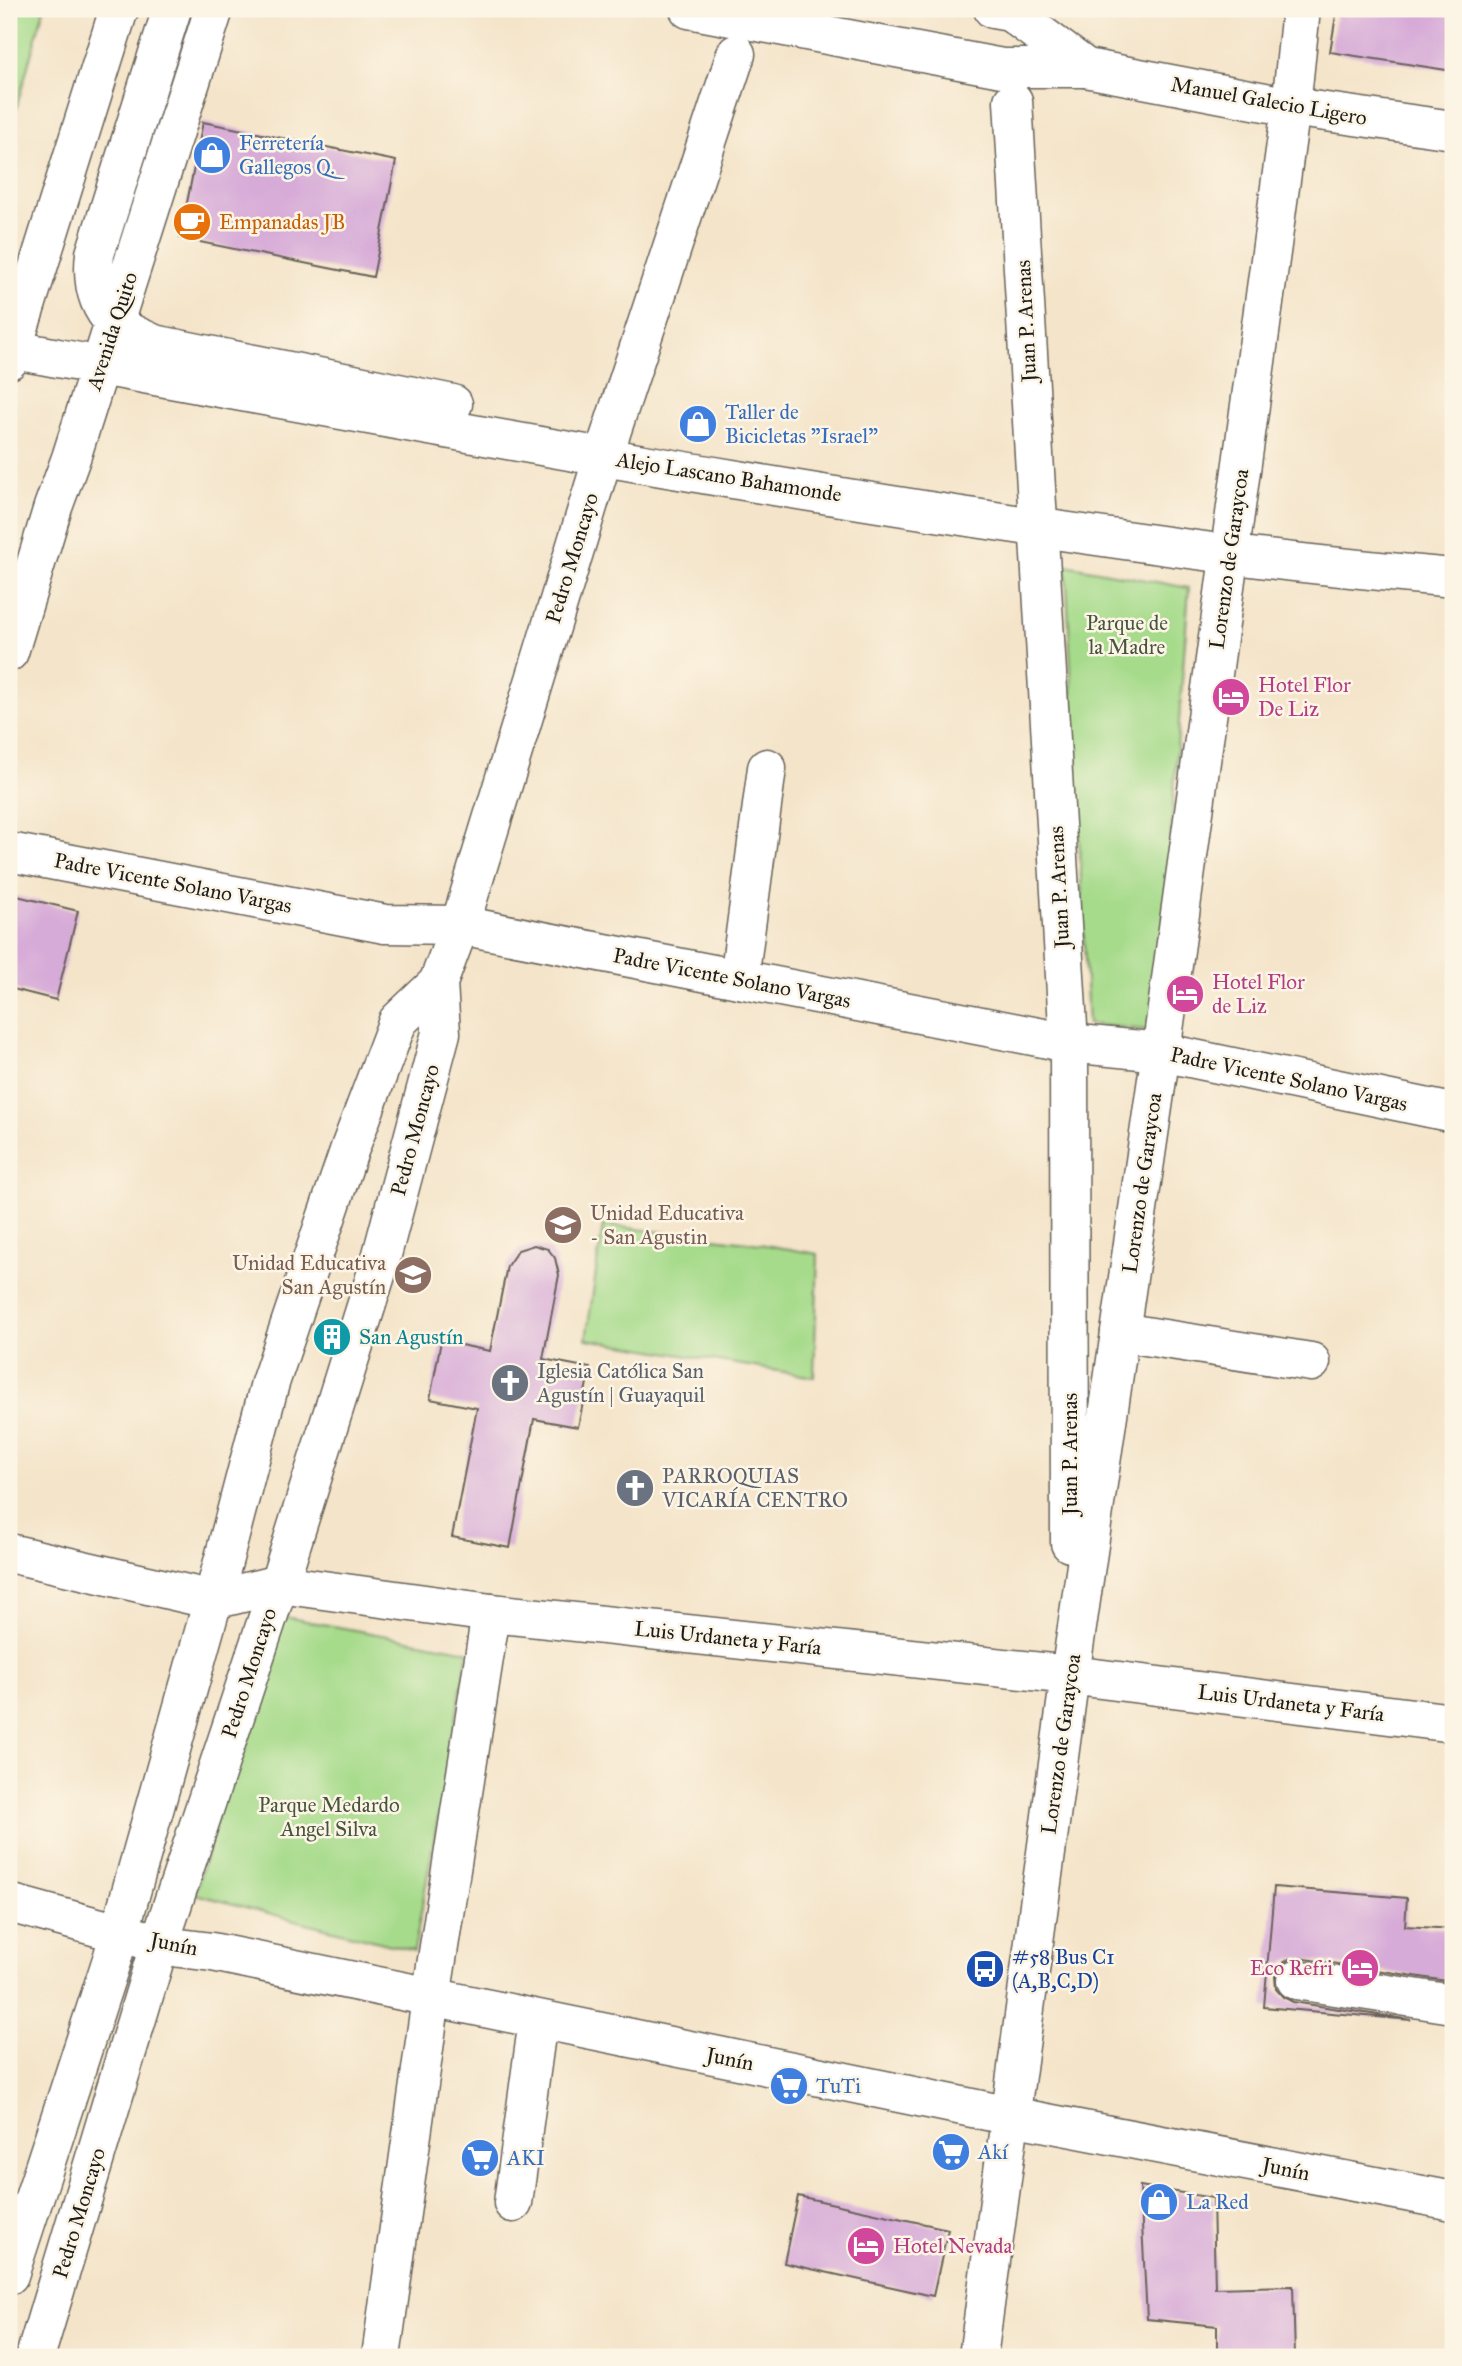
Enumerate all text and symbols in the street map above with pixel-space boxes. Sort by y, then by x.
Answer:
street label: Manuel Galecio Ligero [1169,71,1369,131]
place label: Ferretería Gallegos Q. [239,130,346,180]
shop icon: Ferretería Gallegos Q. [191,134,233,176]
cafe icon: Empanadas JB [171,201,213,243]
place label: Empanadas JB [219,209,345,235]
street label: Juan P. Arenas [1010,259,1042,385]
street label: Avenida Quito [80,268,143,394]
place label: Taller de Bicicletas "Israel" [725,399,878,449]
shop icon: Taller de Bicicletas "Israel" [677,403,719,445]
street label: Alejo Lascano Bahamonde [614,446,844,508]
street label: Lorenzo de Garaycoa [1203,467,1255,651]
street label: Pedro Moncayo [540,489,604,626]
park label: Parque de la Madre [1086,610,1168,660]
place label: Hotel Flor De Liz [1258,672,1351,722]
hotel icon: Hotel Flor De Liz [1210,676,1252,718]
street label: Juan P. Arenas [1043,825,1075,951]
street label: Padre Vicente Solano Vargas [52,847,294,919]
street label: Padre Vicente Solano Vargas [611,942,853,1014]
place label: Hotel Flor de Liz [1212,969,1305,1019]
hotel icon: Hotel Flor de Liz [1164,973,1206,1015]
street label: Padre Vicente Solano Vargas [1168,1041,1410,1117]
street label: Pedro Moncayo [385,1061,445,1199]
street label: Lorenzo de Garaycoa [1116,1091,1168,1275]
place label: Unidad Educativa - San Agustin [590,1200,744,1250]
school or university icon: Unidad Educativa - San Agustin [542,1204,584,1246]
place label: Unidad Educativa San Agustín [232,1250,386,1300]
school or university icon: Unidad Educativa San Agustín [392,1254,434,1296]
building icon: San Agustín [311,1316,353,1358]
place label: San Agustín [359,1324,463,1350]
place label: Iglesia Católica San Agustín | Guayaquil [536,1358,705,1408]
church icon: Iglesia Católica San Agustín | Guayaquil [489,1362,531,1404]
street label: Juan P. Arenas [1057,1393,1083,1517]
place label: PARROQUIAS VICARÍA CENTRO [661,1463,848,1513]
church icon: PARROQUIAS VICARÍA CENTRO [614,1467,656,1509]
street label: Pedro Moncayo [216,1604,282,1741]
street label: Luis Urdaneta y Faría [633,1615,823,1661]
street label: Lorenzo de Garaycoa [1035,1652,1087,1836]
street label: Luis Urdaneta y Faría [1196,1679,1386,1727]
park label: Parque Medardo Angel Silva [258,1792,400,1842]
street label: Junín [146,1926,200,1961]
place label: #58 Bus C1 (A,B,C,D) [1012,1944,1115,1994]
hotel icon: Eco Refri [1339,1947,1381,1989]
bus stop icon: #58 Bus C1 (A,B,C,D) [964,1948,1006,1990]
place label: Eco Refri [1250,1955,1333,1981]
street label: Junín [702,2041,756,2076]
supermarket icon: TuTi [768,2065,810,2107]
place label: TuTi [816,2073,861,2099]
supermarket icon: Akí [930,2131,972,2173]
supermarket icon: AKI [459,2137,501,2179]
place label: Akí [977,2139,1009,2165]
street label: Pedro Moncayo [47,2144,111,2281]
place label: AKI [506,2145,545,2171]
street label: Junín [1258,2151,1312,2186]
shop icon: La Red [1138,2181,1180,2223]
place label: La Red [1186,2189,1249,2215]
hotel icon: Hotel Nevada [845,2225,887,2267]
place label: Hotel Nevada [893,2233,1013,2259]

